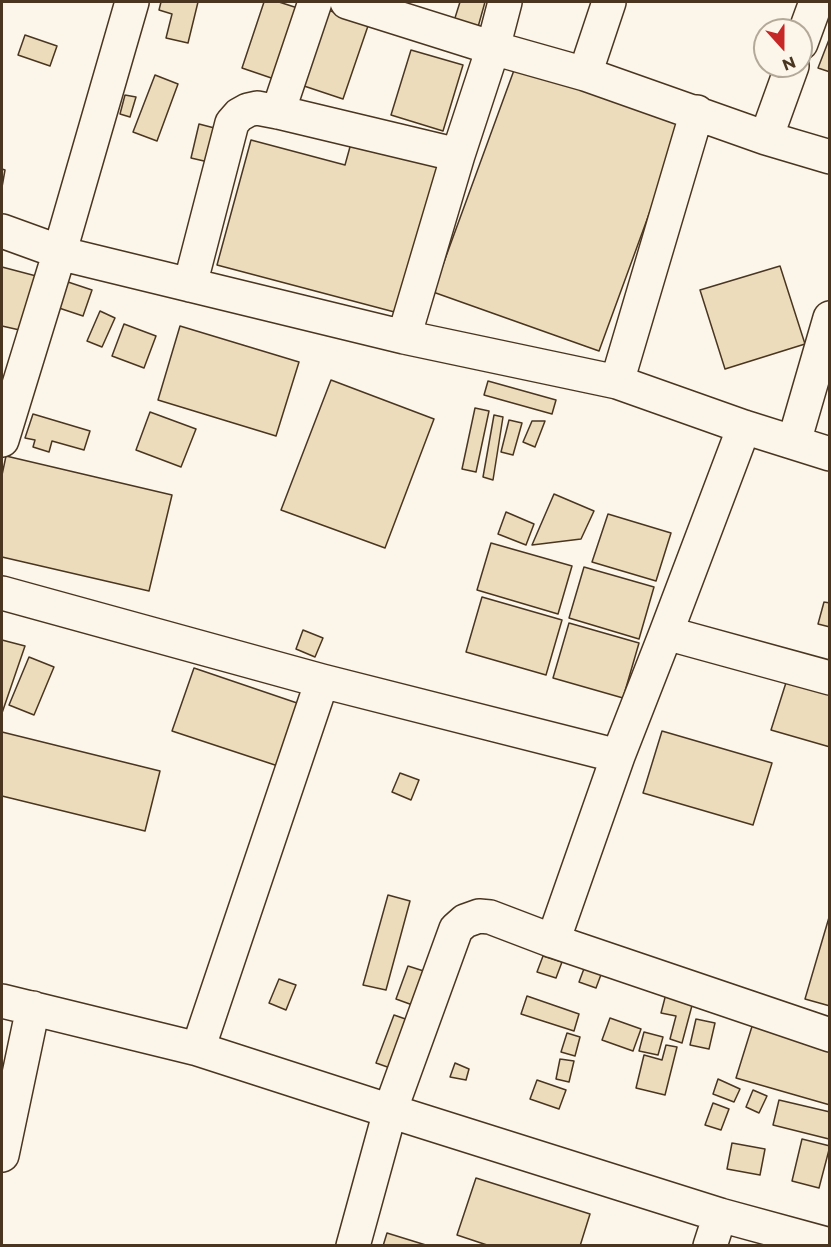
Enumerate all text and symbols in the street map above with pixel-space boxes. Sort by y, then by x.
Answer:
north arrow [753,18,813,78]
text: N [779,52,798,75]

